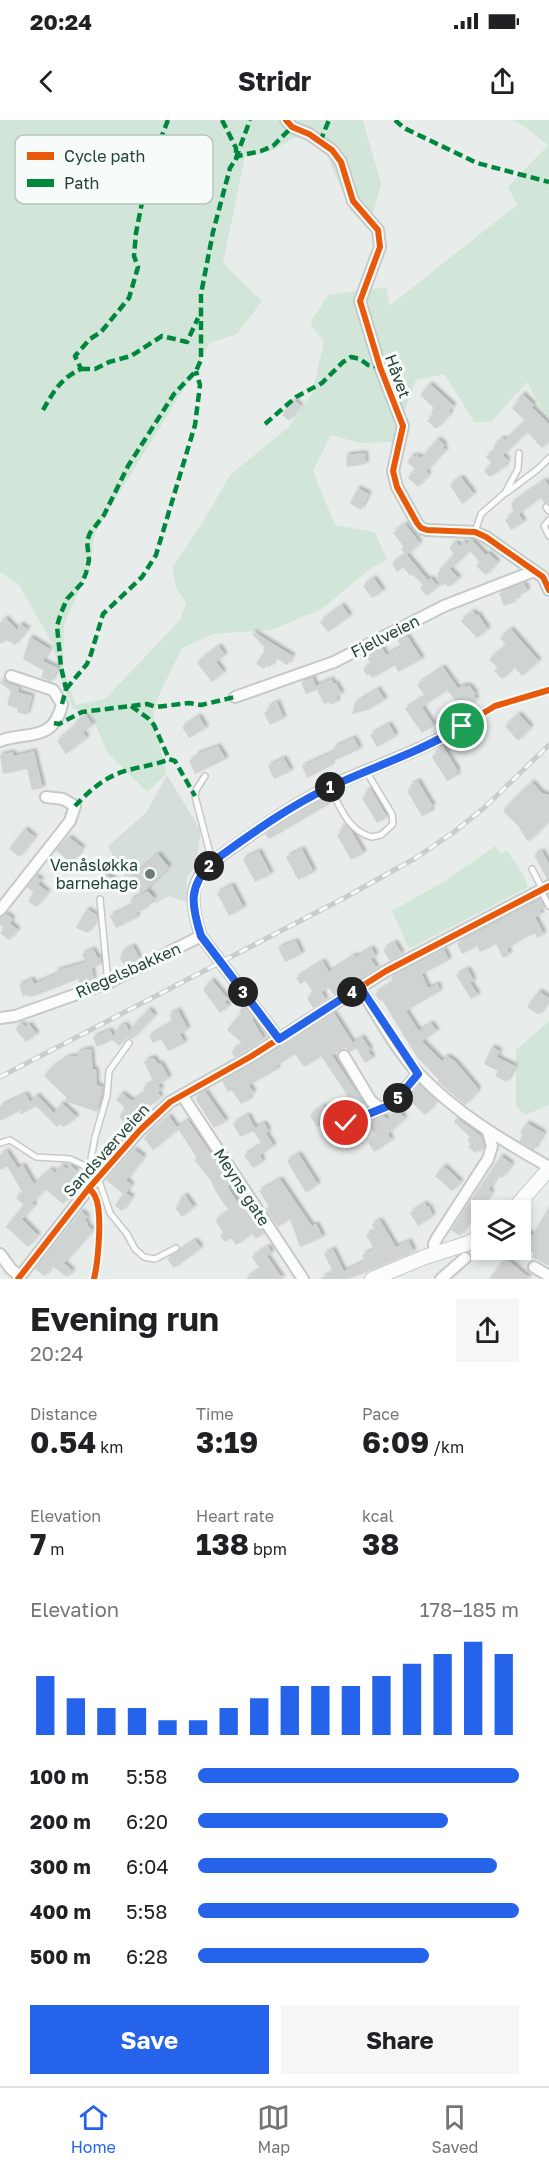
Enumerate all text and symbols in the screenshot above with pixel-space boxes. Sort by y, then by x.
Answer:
text: 20:24 [30,8,92,35]
icon: back [30,65,63,98]
text: Stridr [238,65,311,97]
icon: share [486,65,519,98]
legend [15,135,213,204]
text: Cycle path [64,146,145,166]
text: Path [64,173,99,193]
street label: Håvet [381,351,415,401]
street label: Fjellveien [347,610,423,662]
pin [436,700,487,751]
icon: arrive [445,709,478,742]
pin: 1 [315,772,345,802]
text: 1 [326,777,334,797]
pin: 2 [194,851,224,881]
place label: Venåsløkka barnehage [50,855,138,893]
text: 2 [204,856,214,876]
marker: Venåsløkka barnehage [143,867,157,881]
street label: Riegelsbakken [72,938,184,1002]
pin: 3 [228,977,258,1007]
pin: 4 [337,977,367,1007]
text: 3 [238,982,248,1002]
text: 4 [347,982,357,1002]
pin: 5 [383,1083,413,1113]
text: 5 [393,1088,403,1108]
pin [320,1097,371,1148]
street label: Sandsværveien [59,1099,153,1201]
icon: check [329,1106,362,1139]
street label: Meyns gate [210,1144,274,1230]
map controls [471,1200,531,1260]
button: layers [471,1200,531,1260]
text: Evening run [30,1299,219,1338]
button: share [456,1299,519,1362]
text: 20:24 [30,1341,84,1365]
text: Distance [30,1404,97,1424]
text: Time [196,1404,234,1424]
text: Pace [362,1404,399,1424]
text: 0.54 [30,1424,96,1460]
text: 3:19 [196,1424,258,1460]
text: 6:09 [362,1424,429,1460]
text: km [96,1437,123,1457]
text: /km [429,1437,464,1457]
text: Elevation [30,1506,101,1526]
text: Heart rate [196,1506,274,1526]
text: kcal [362,1506,394,1526]
text: 7 [30,1526,46,1562]
text: 138 [196,1526,249,1562]
text: 38 [362,1526,400,1562]
text: m [46,1539,65,1559]
text: bpm [249,1539,287,1559]
text: Elevation [30,1597,119,1621]
text: 178–185 m [420,1597,519,1621]
text: 100 m [30,1764,89,1788]
text: 5:58 [126,1764,167,1788]
text: 200 m [30,1809,91,1833]
text: 6:20 [126,1809,168,1833]
text: 300 m [30,1854,91,1878]
text: 6:04 [126,1854,169,1878]
text: 400 m [30,1899,91,1923]
text: 5:58 [126,1899,167,1923]
text: 500 m [30,1944,91,1968]
text: 6:28 [126,1944,168,1968]
button: Save [30,2005,269,2074]
button: Share [281,2005,519,2074]
tab: Home [71,2101,116,2157]
tab: Map [257,2101,290,2157]
tab: Saved [432,2101,478,2157]

